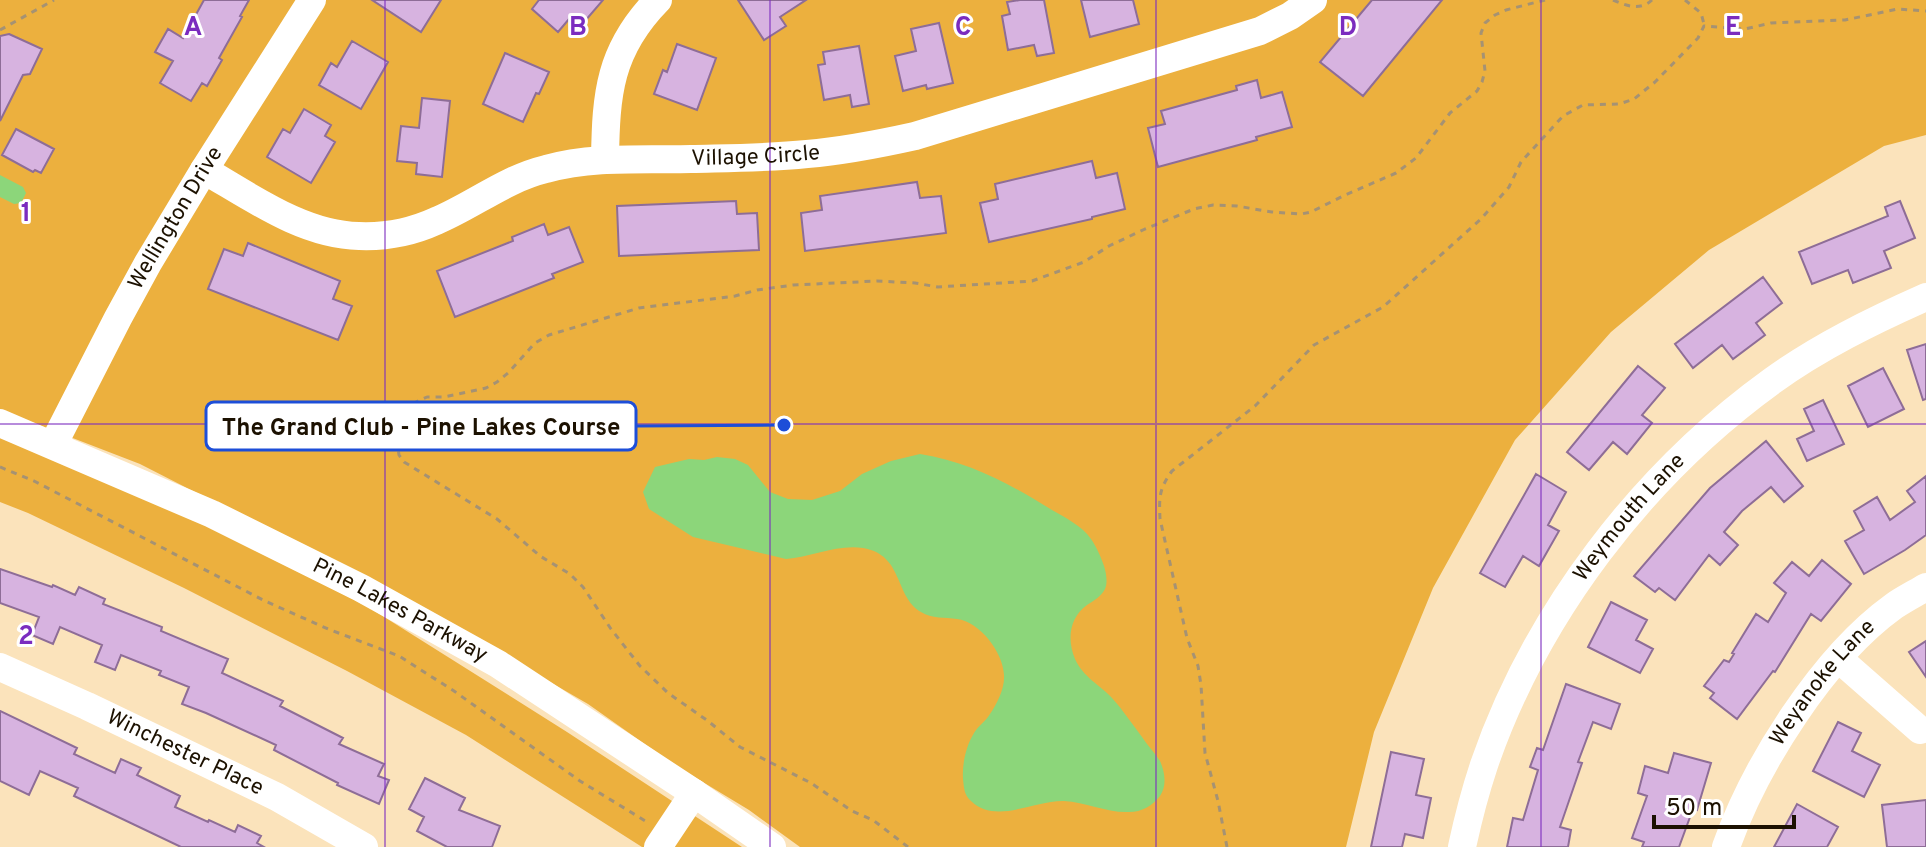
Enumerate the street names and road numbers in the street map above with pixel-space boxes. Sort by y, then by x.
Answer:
street label: Village Circle [691,139,821,172]
street label: Wellington Drive [123,142,229,294]
street label: Weymouth Lane [1568,448,1691,587]
street label: Pine Lakes Parkway [308,553,492,669]
street label: Weyanoke Lane [1764,614,1881,751]
street label: Winchester Place [102,704,268,802]

